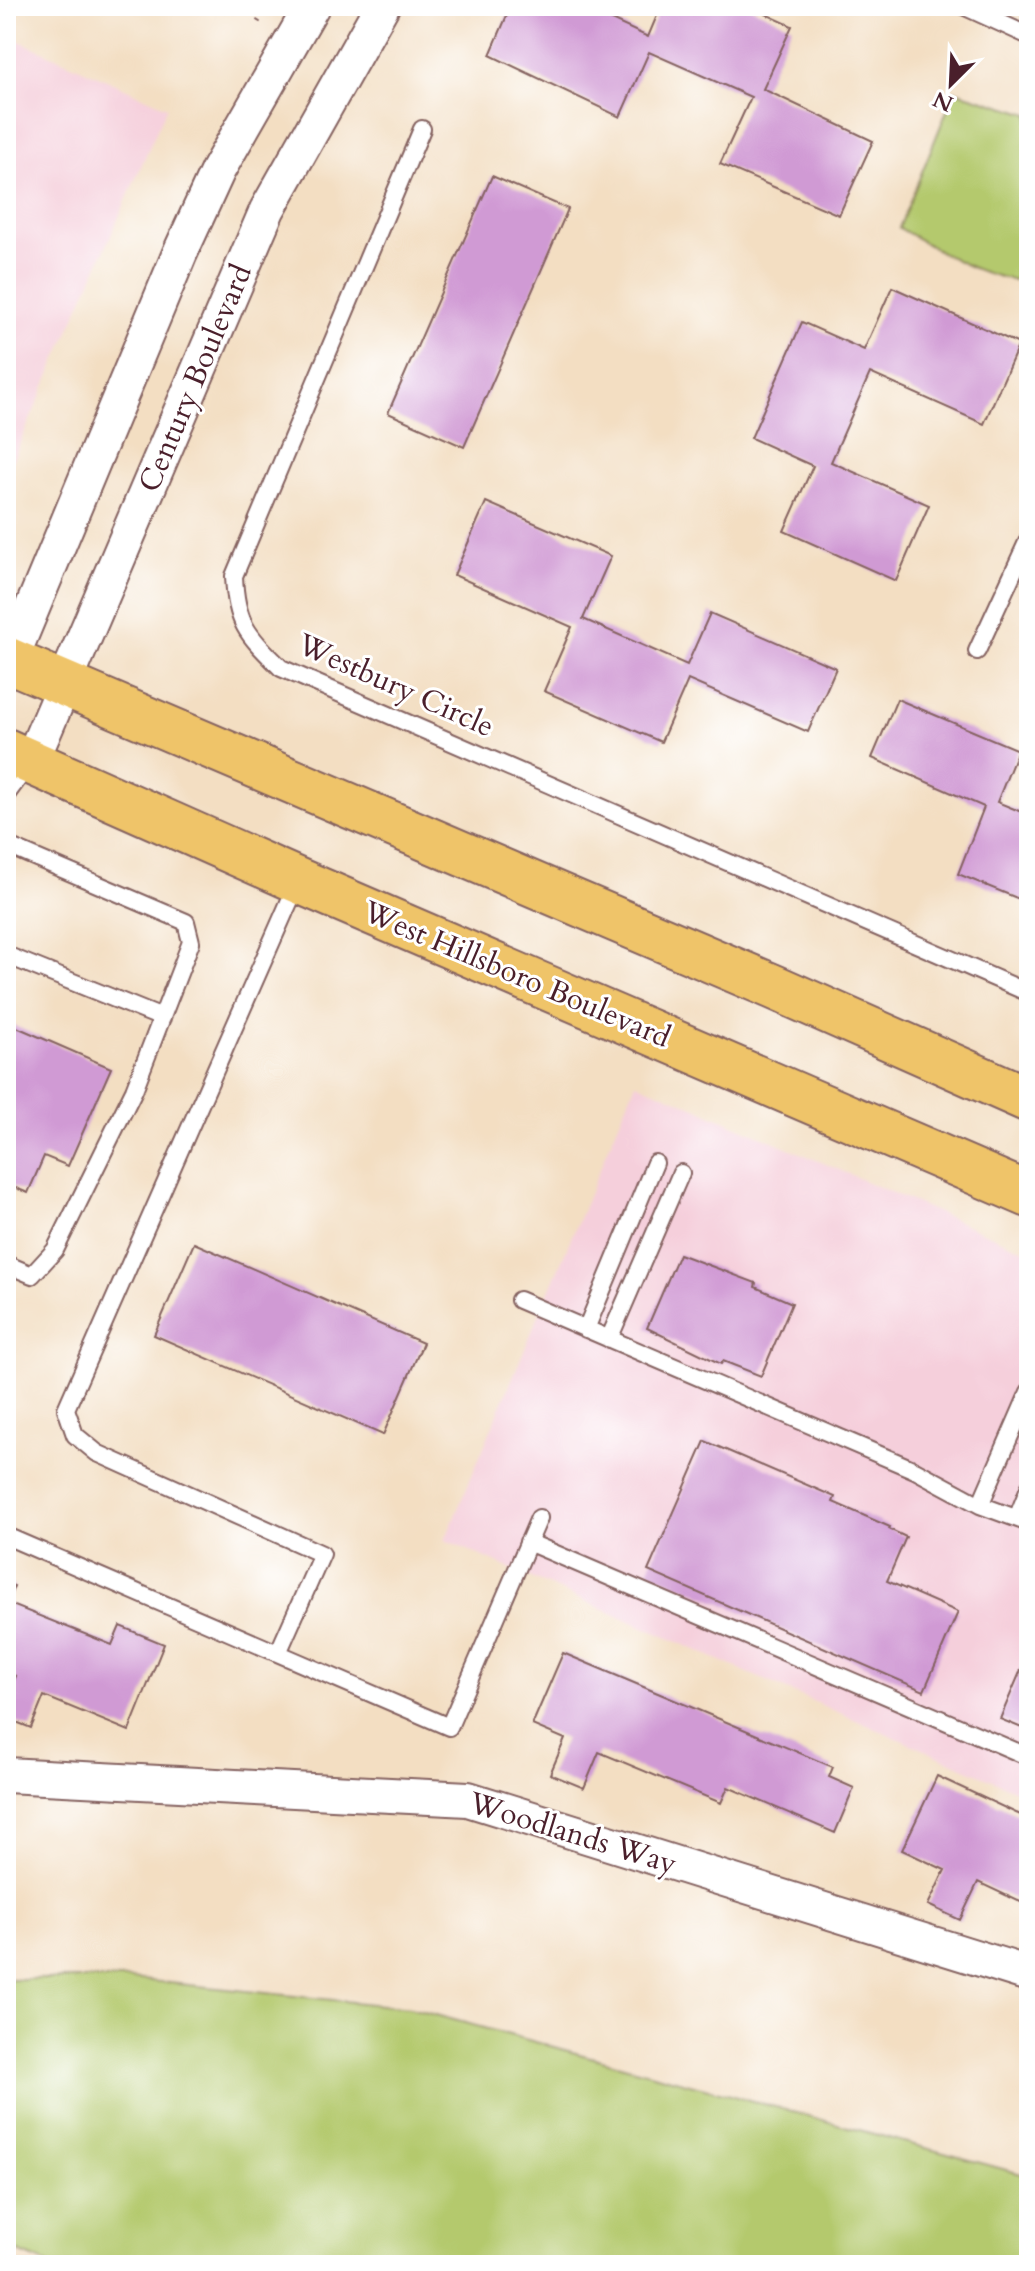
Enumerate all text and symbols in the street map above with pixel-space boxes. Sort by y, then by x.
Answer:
north arrow [911,44,991,124]
text: N [928,84,958,119]
street label: Century Boulevard [129,258,262,498]
street label: Westbury Circle [290,623,500,747]
street label: West Hillsboro Boulevard [356,891,677,1058]
street label: Woodlands Way [463,1782,682,1885]

